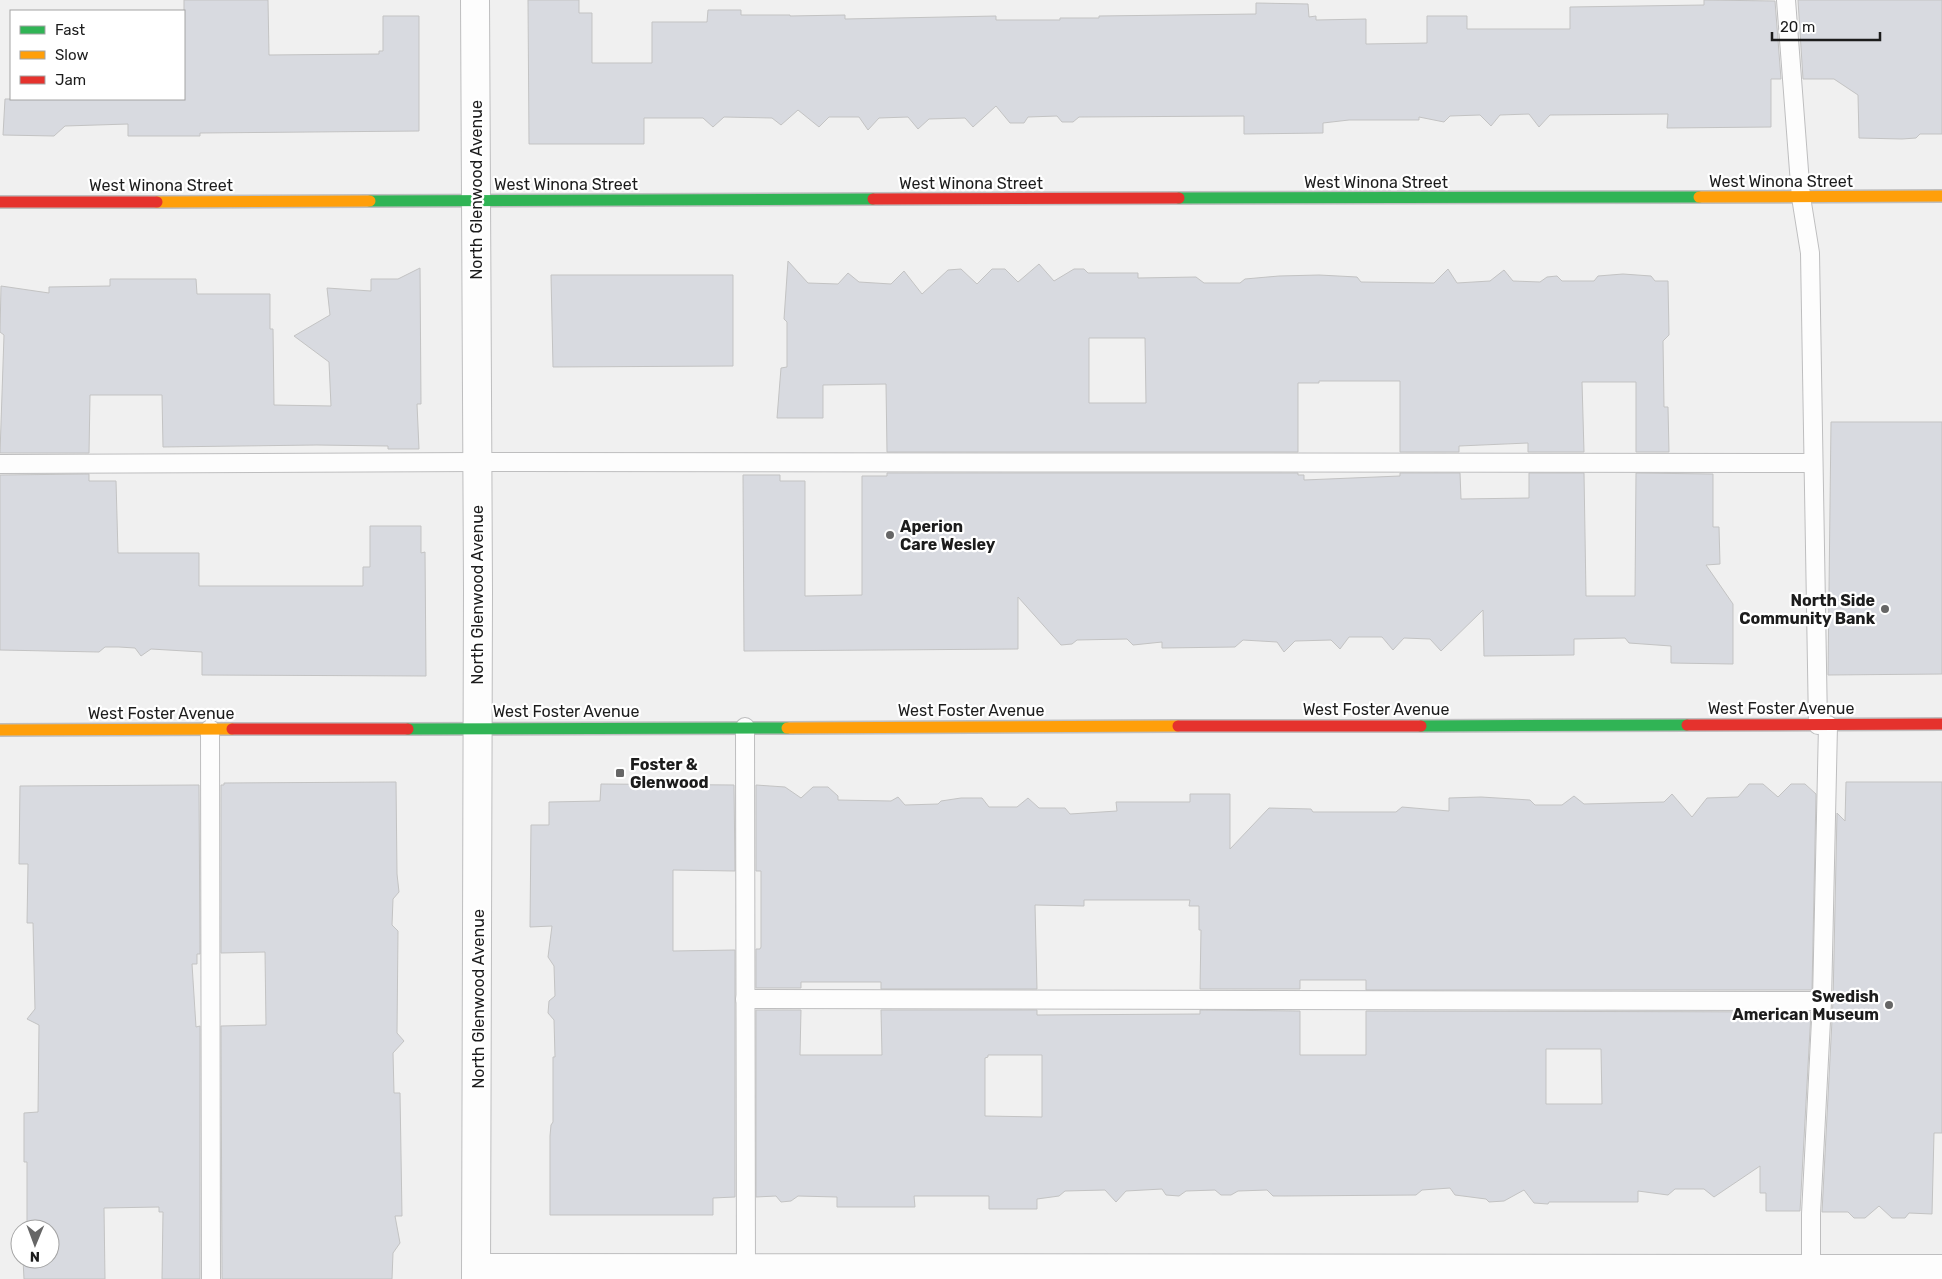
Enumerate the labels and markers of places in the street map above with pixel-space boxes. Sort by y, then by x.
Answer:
place label: Aperion Care Wesley [900,517,996,554]
marker: Aperion Care Wesley [884,529,896,541]
place label: North Side Community Bank [1739,591,1876,628]
marker: North Side Community Bank [1879,603,1891,615]
place label: Foster & Glenwood [630,755,709,792]
marker: Foster & Glenwood [614,767,626,779]
place label: Swedish American Museum [1732,987,1879,1024]
marker: Swedish American Museum [1883,999,1895,1011]

